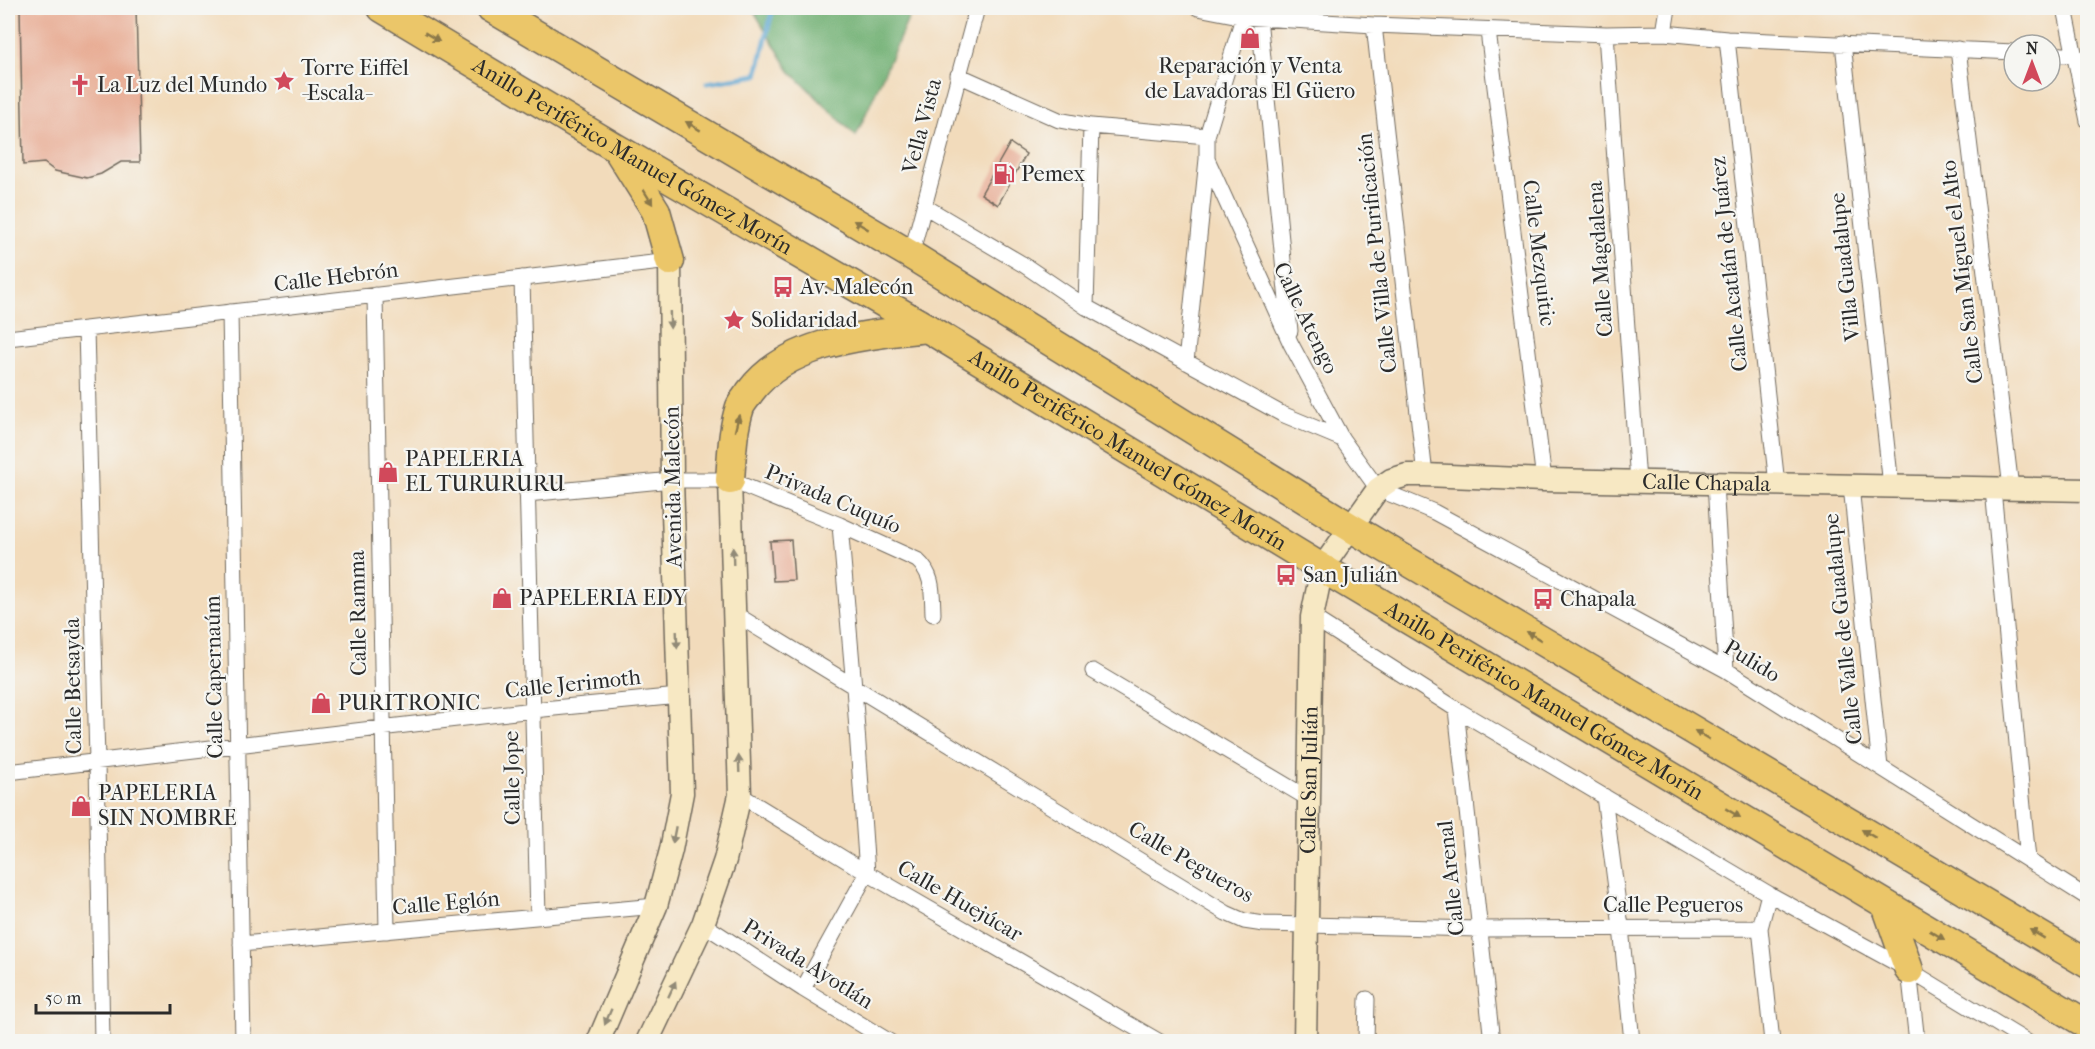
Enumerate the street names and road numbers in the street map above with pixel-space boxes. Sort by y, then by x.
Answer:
street label: Anillo Periférico Manuel Gómez Morín [467,52,797,260]
street label: Vella Vista [897,75,947,178]
street label: Calle Villa de Purificación [1351,131,1403,374]
street label: Calle Acatlán de Juárez [1705,155,1753,373]
street label: Calle San Miguel el Alto [1935,159,1989,385]
street label: Calle Mezquitic [1517,178,1561,328]
street label: Calle Magdalena [1582,179,1618,338]
street label: Villa Guadalupe [1824,191,1866,344]
street label: Calle Hebrón [272,256,400,298]
street label: Calle Atengo [1268,258,1344,378]
street label: Anillo Periférico Manuel Gómez Morín [964,343,1291,556]
street label: Avenida Malecón [659,406,687,569]
street label: Privada Cuquío [761,459,905,539]
street label: Calle Chapala [1642,469,1772,497]
street label: Calle Valle de Guadalupe [1818,512,1868,746]
street label: Calle Ramma [344,549,372,676]
street label: Calle Capernaúm [200,594,228,759]
street label: Anillo Periférico Manuel Gómez Morín [1379,595,1709,806]
street label: Calle Betsayda [59,617,87,755]
street label: Pulido [1719,634,1785,688]
street label: Calle Jerimoth [504,664,643,704]
street label: Calle San Julián [1295,706,1324,854]
street label: Calle Jope [498,730,526,825]
street label: Calle Pegueros [1124,816,1258,908]
street label: Calle Arenal [1432,819,1470,937]
street label: Calle Huejúcar [893,855,1028,948]
street label: Calle Eglón [391,885,501,921]
street label: Calle Pegueros [1603,892,1743,918]
street label: Privada Ayotlán [738,913,878,1015]

